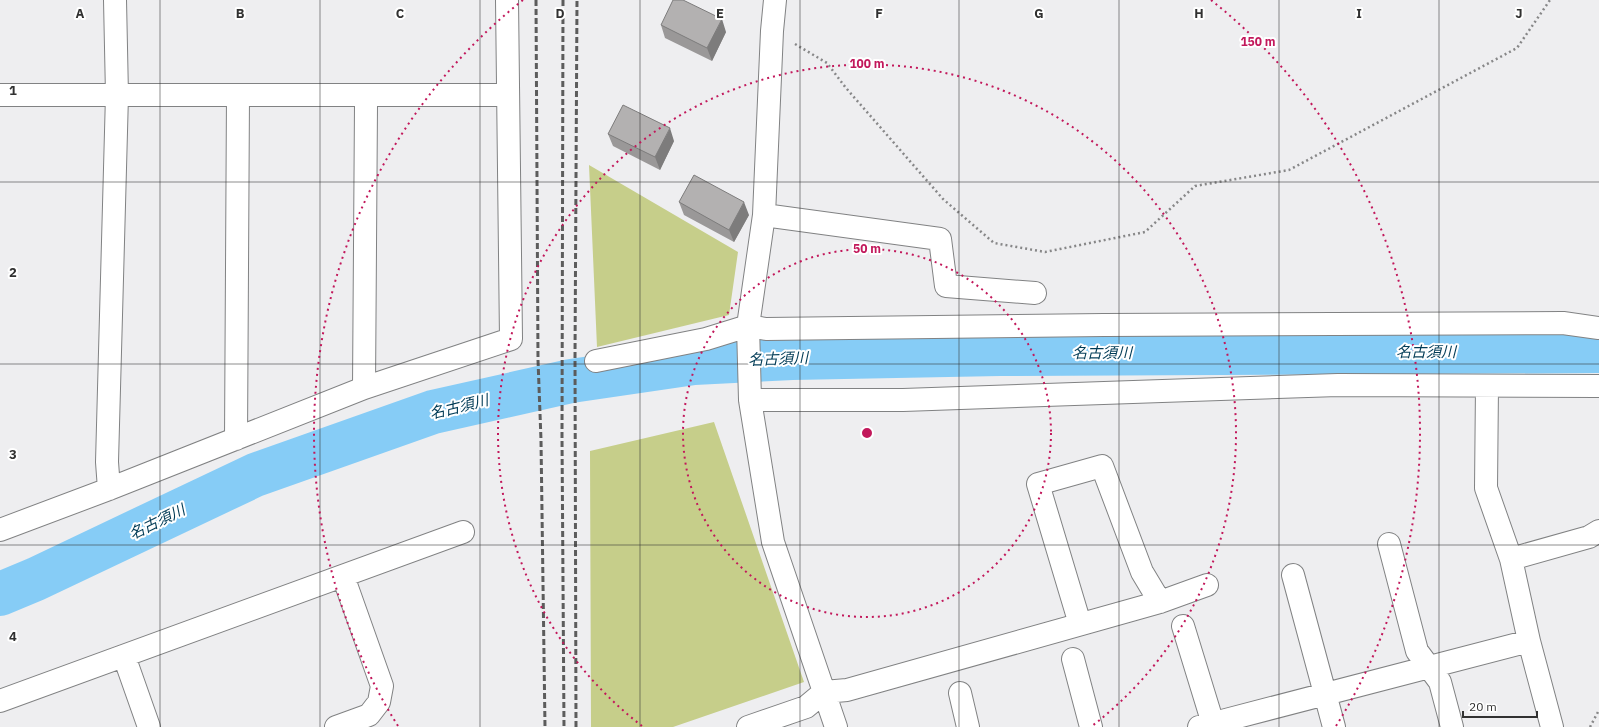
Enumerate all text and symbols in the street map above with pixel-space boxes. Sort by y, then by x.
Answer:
text: A [76,5,85,22]
text: B [236,5,245,22]
text: C [396,5,405,22]
text: D [555,5,565,22]
text: E [716,5,724,22]
text: F [875,5,883,22]
text: G [1034,5,1044,22]
text: H [1194,5,1204,22]
text: I [1356,5,1362,22]
text: J [1515,5,1523,22]
text: 150 m [1240,34,1276,49]
text: 100 m [849,56,885,71]
text: 1 [9,82,17,99]
text: 50 m [853,241,881,256]
text: 2 [9,264,17,281]
water label: 名古須川 [1396,342,1458,361]
water label: 名古須川 [1072,343,1134,362]
water label: 名古須川 [748,348,810,369]
water label: 名古須川 [427,390,492,423]
centre of rings [860,426,874,440]
text: 3 [9,446,17,463]
water label: 名古須川 [126,499,190,543]
text: 4 [9,628,17,645]
scale bar [1463,693,1537,719]
text: 20 m [1469,699,1497,714]

